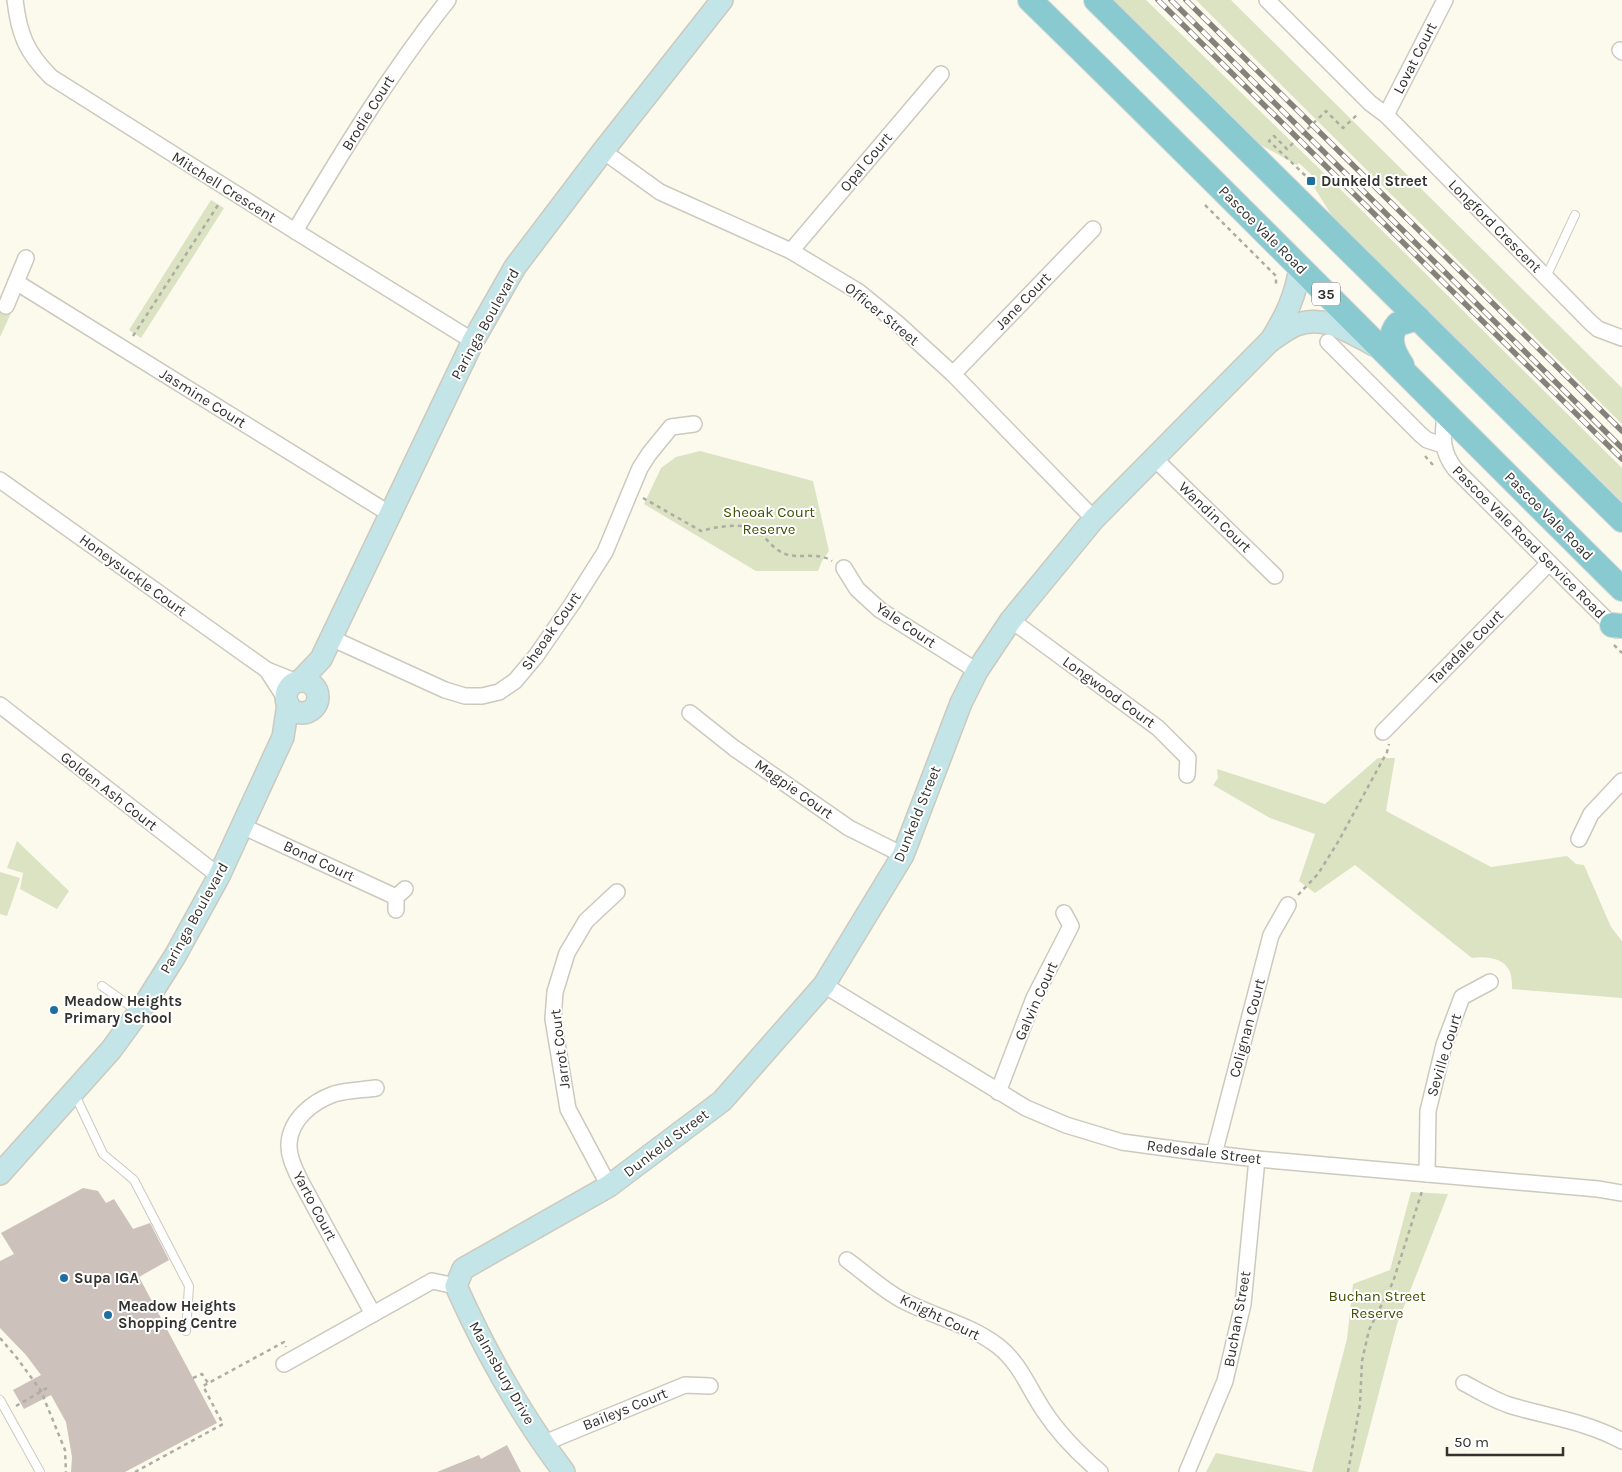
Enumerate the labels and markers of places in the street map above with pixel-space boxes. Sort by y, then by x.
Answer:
place label: Dunkeld Street [1321,172,1428,190]
marker: Dunkeld Street [1305,175,1317,187]
place label: Meadow Heights Primary School [64,992,182,1027]
marker: Meadow Heights Primary School [48,1004,60,1016]
place label: Supa IGA [74,1269,139,1287]
marker: Supa IGA [58,1272,70,1284]
place label: Meadow Heights Shopping Centre [118,1297,237,1332]
marker: Meadow Heights Shopping Centre [102,1309,114,1321]

